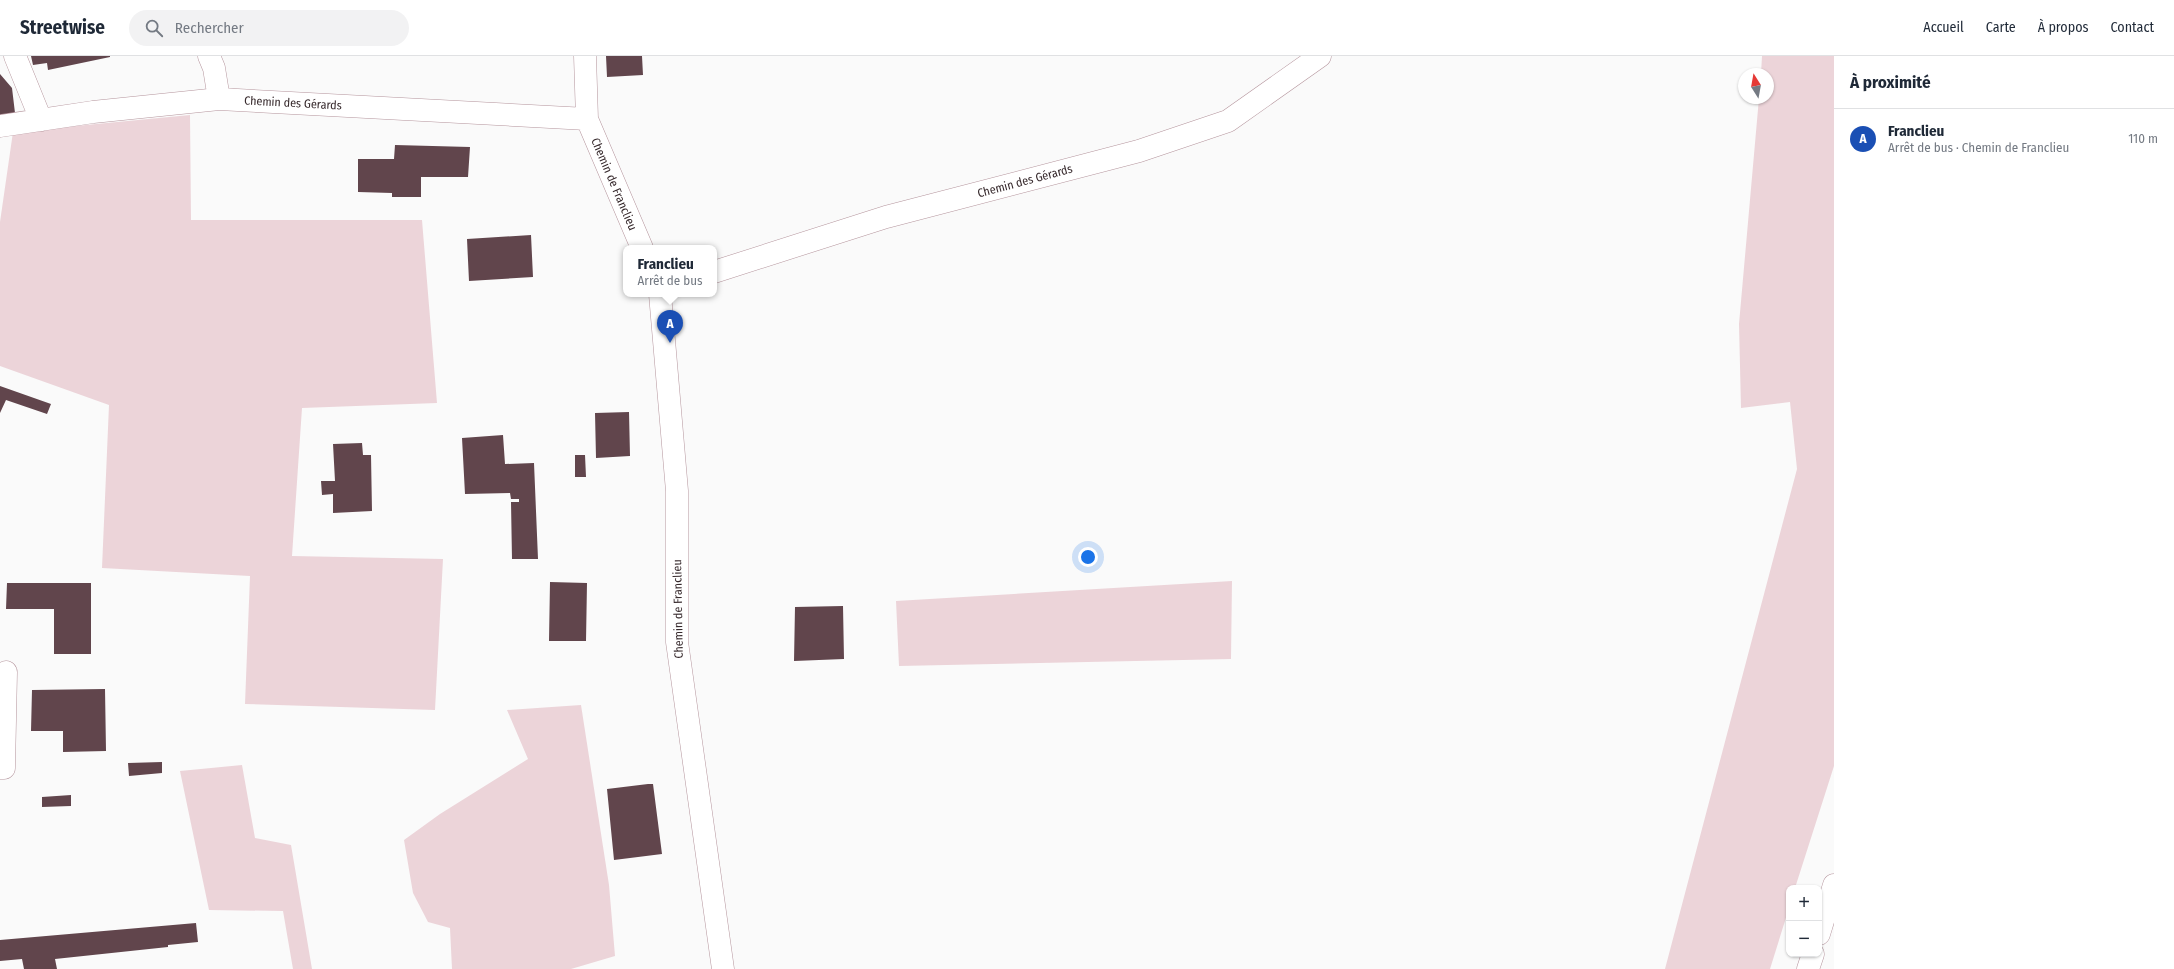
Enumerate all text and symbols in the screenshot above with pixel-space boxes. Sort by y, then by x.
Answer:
search box [129,10,409,46]
text: Streetwise [20,16,105,39]
icon: search [143,17,165,39]
text: Rechercher [175,19,244,37]
text: Accueil [1923,19,1964,36]
text: Carte [1986,19,2016,36]
text: À propos [2038,19,2089,36]
text: Contact [2111,19,2154,36]
north arrow [1738,68,1774,104]
text: À proximité [1850,72,1931,93]
street label: Chemin des Gérards [244,93,342,113]
text: Franclieu [1888,122,1944,140]
text: A [1859,131,1867,146]
text: 110 m [2128,131,2158,146]
street label: Chemin de Franclieu [588,136,640,232]
text: Arrêt de bus · Chemin de Franclieu [1888,140,2069,155]
street label: Chemin des Gérards [976,162,1074,200]
popup [623,245,717,297]
text: Franclieu [638,255,694,273]
text: Arrêt de bus [638,273,703,288]
pin: A [657,310,683,343]
your location [1078,547,1098,567]
street label: Chemin de Franclieu [670,559,686,659]
map controls [1786,885,1822,957]
button: + [1786,885,1822,921]
button: − [1786,921,1822,957]

